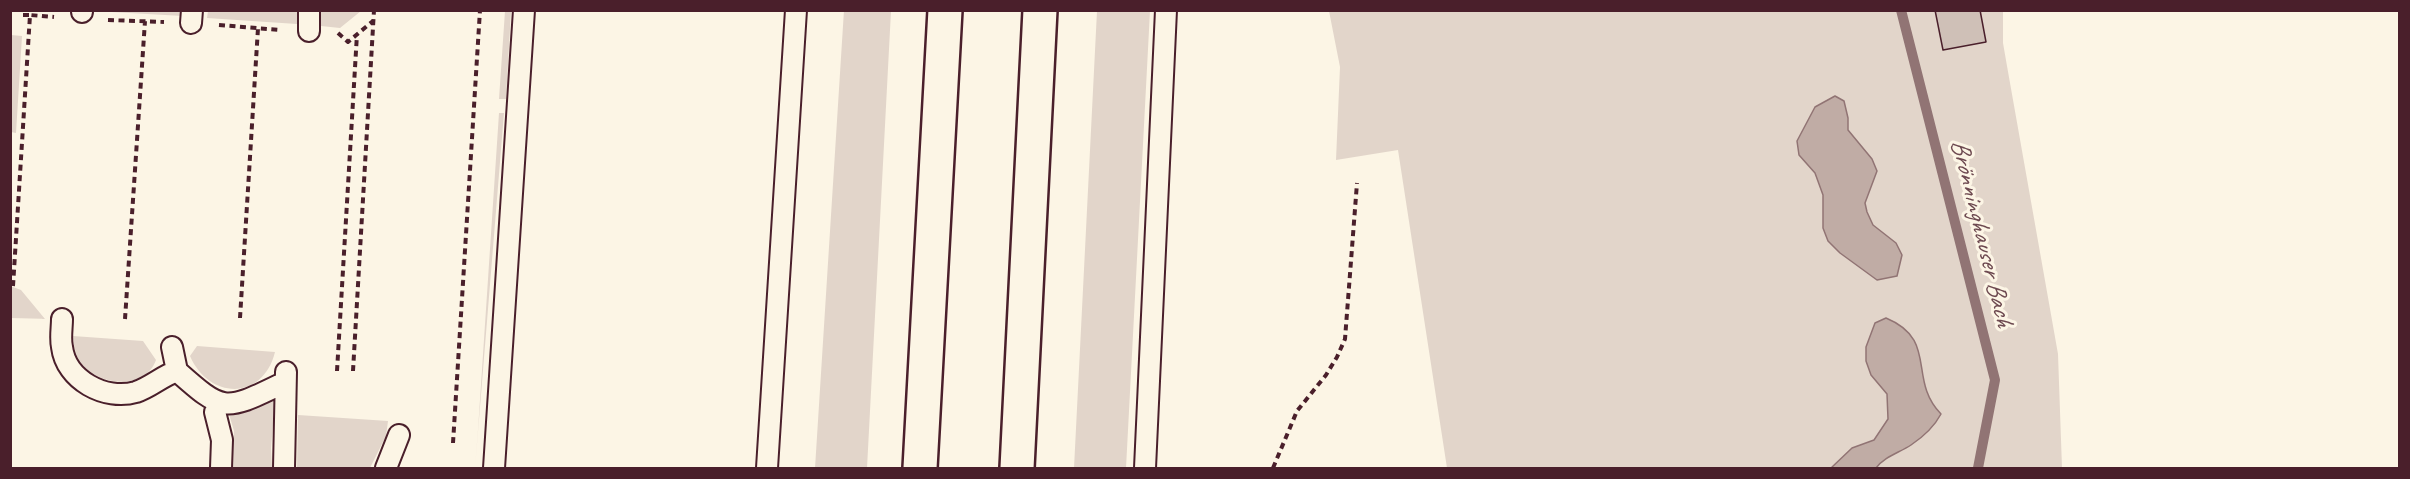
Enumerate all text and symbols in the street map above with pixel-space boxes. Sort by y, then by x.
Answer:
water label: Brönninghauser Bach [1943,136,2019,330]

